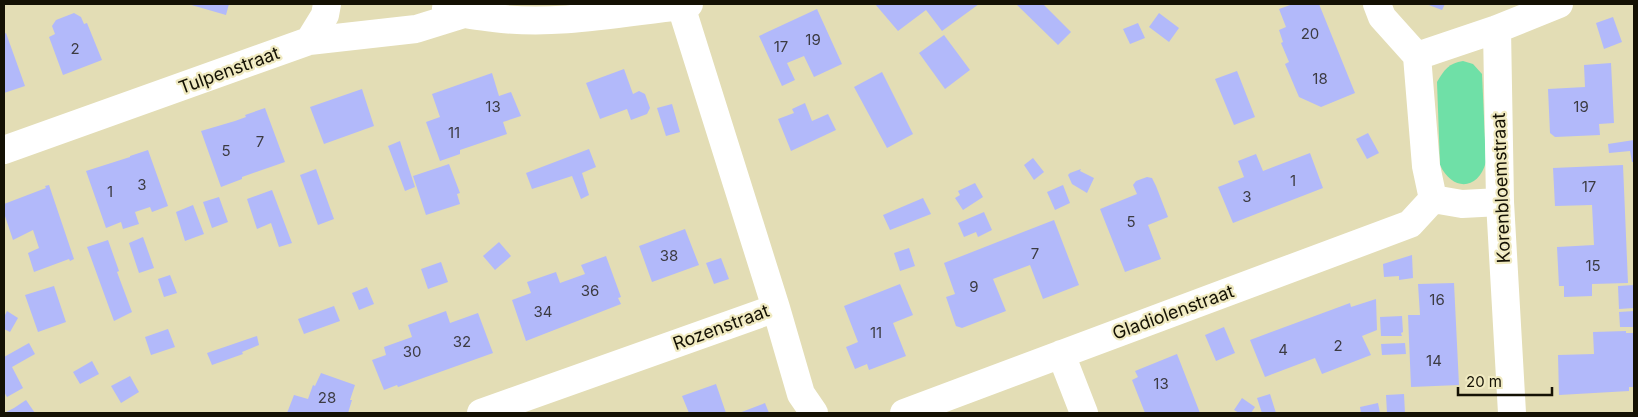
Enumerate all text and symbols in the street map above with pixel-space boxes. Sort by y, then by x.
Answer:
house number: 20 [1301,24,1319,43]
house number: 19 [805,30,821,49]
house number: 17 [774,37,788,56]
house number: 2 [70,39,80,58]
street label: Tulpenstraat [176,42,282,98]
house number: 18 [1312,69,1328,88]
house number: 13 [485,97,501,116]
house number: 19 [1573,97,1589,116]
street label: Korenbloemstraat [1488,112,1514,264]
house number: 11 [448,123,460,142]
house number: 7 [256,132,264,151]
house number: 5 [221,141,231,160]
house number: 1 [1290,171,1296,190]
house number: 3 [137,175,147,194]
house number: 17 [1582,177,1596,196]
house number: 1 [107,182,113,201]
house number: 3 [1242,187,1252,206]
house number: 5 [1126,212,1136,231]
house number: 7 [1031,244,1039,263]
house number: 38 [660,246,678,265]
house number: 15 [1585,256,1601,275]
house number: 9 [969,277,979,296]
street label: Gladiolenstraat [1109,280,1237,344]
house number: 36 [581,281,599,300]
house number: 16 [1429,290,1445,309]
street label: Rozenstraat [670,300,772,354]
house number: 34 [534,302,552,321]
house number: 11 [870,323,882,342]
house number: 32 [453,332,471,351]
house number: 2 [1333,336,1343,355]
house number: 4 [1278,340,1288,359]
house number: 30 [403,342,421,361]
house number: 14 [1426,351,1442,370]
scale bar [1458,364,1552,396]
text: 20 m [1466,372,1502,391]
house number: 13 [1153,374,1169,393]
house number: 28 [318,388,336,407]

